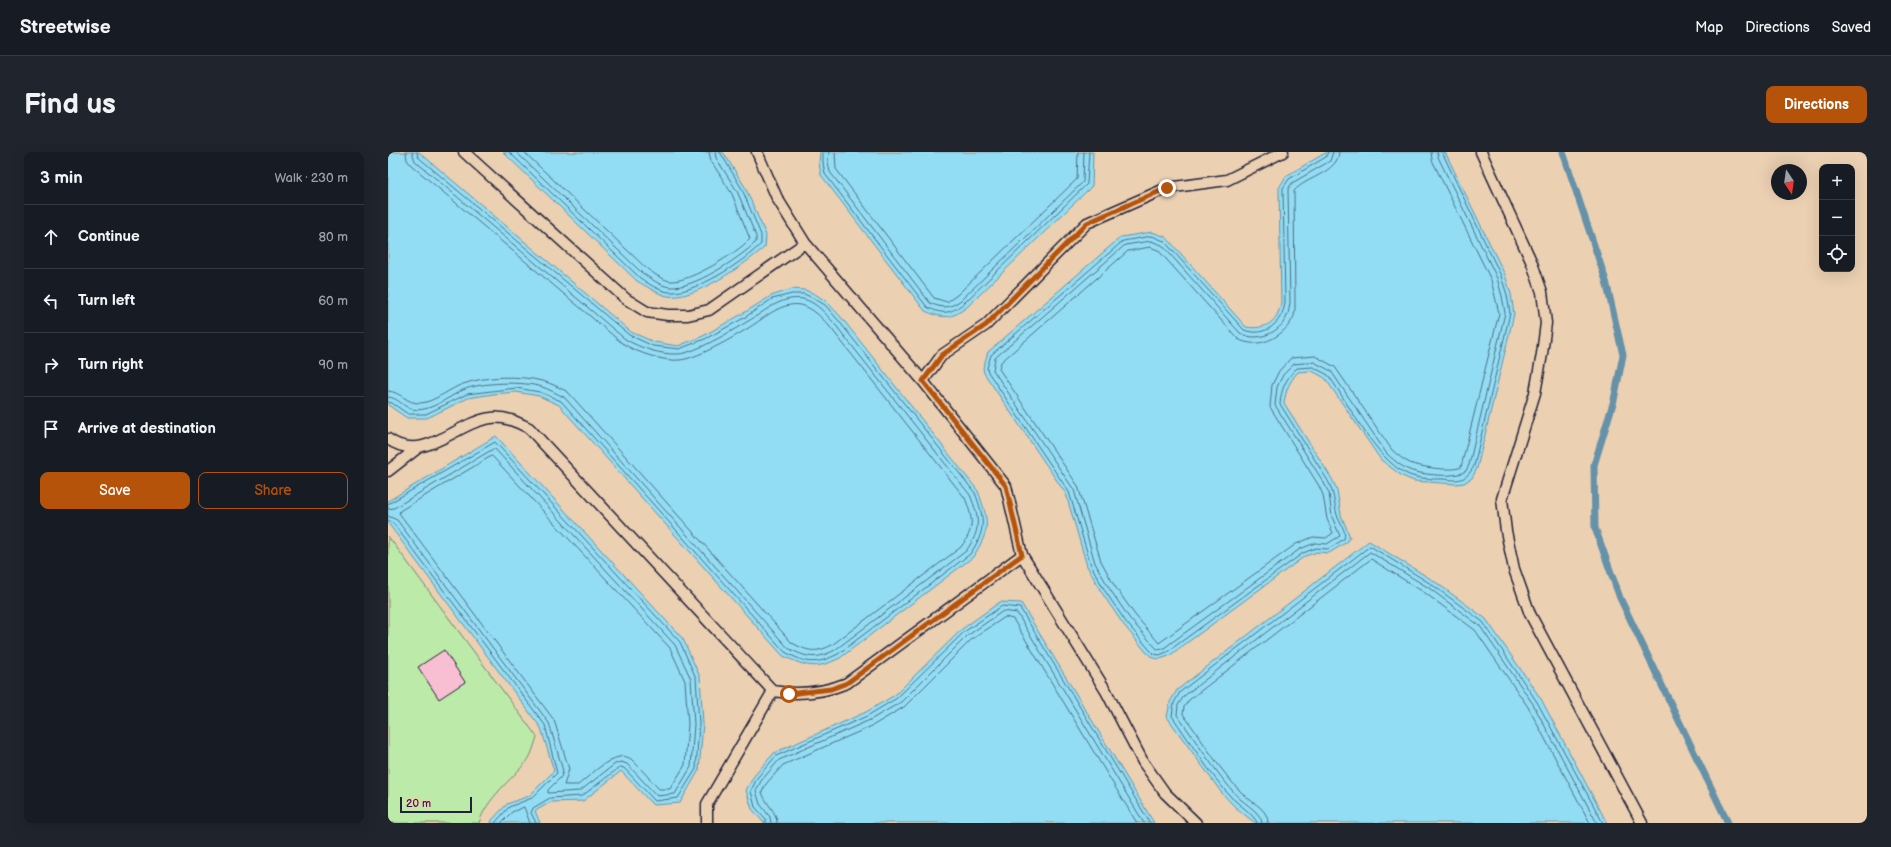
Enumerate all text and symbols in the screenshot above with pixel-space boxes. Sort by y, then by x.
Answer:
text: Streetwise [20,16,111,39]
text: Map [1695,19,1723,36]
text: Directions [1745,19,1810,36]
text: Saved [1832,19,1871,36]
button: Directions [1766,86,1867,123]
text: Find us [24,88,116,121]
north arrow [1771,164,1807,200]
map controls [1819,164,1855,272]
button: + [1819,164,1855,200]
text: 3 min [40,168,83,188]
text: Walk · 230 m [274,170,348,186]
route end [1158,179,1176,197]
button: − [1819,200,1855,236]
icon: ahead [40,226,62,248]
text: Continue [78,227,140,246]
text: 80 m [319,229,348,245]
button: locate [1819,236,1855,272]
icon: left [40,290,62,312]
text: Turn left [78,291,135,310]
text: 60 m [318,293,348,309]
icon: right [40,354,62,376]
text: Turn right [78,355,143,374]
text: 90 m [319,357,348,373]
icon: arrive [40,418,62,440]
text: Arrive at destination [78,419,216,438]
button: Save [40,472,190,509]
button: Share [198,472,348,509]
route start [780,685,798,703]
scale bar [400,795,472,814]
text: 20 m [406,797,431,810]

